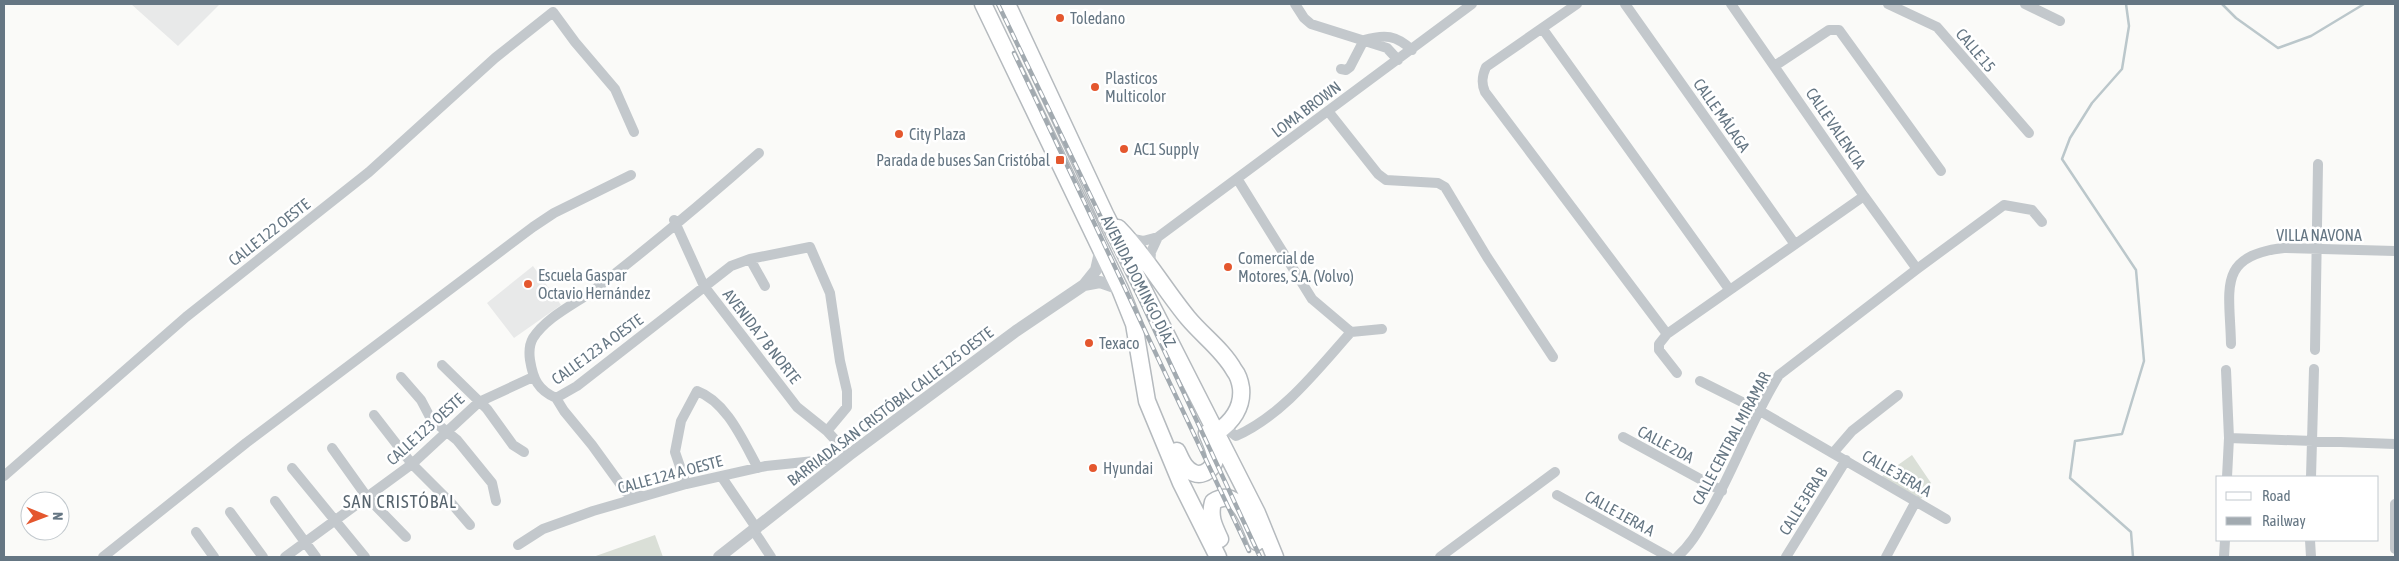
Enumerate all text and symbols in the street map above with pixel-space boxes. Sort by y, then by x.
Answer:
place label: Toledano [1070,9,1125,27]
marker: Toledano [1054,12,1066,24]
street label: CALLE 15 [1953,24,1999,76]
place label: Plasticos Multicolor [1105,69,1166,105]
street label: CALLE MÁLAGA [1690,75,1754,155]
street label: LOMA BROWN [1268,77,1344,141]
marker: Plasticos Multicolor [1089,81,1101,93]
street label: CALLE VALENCIA [1802,84,1870,172]
place label: City Plaza [909,125,966,144]
marker: City Plaza [893,128,905,140]
place label: AC1 Supply [1134,140,1199,159]
marker: AC1 Supply [1118,143,1130,155]
place label: Parada de buses San Cristóbal [876,151,1051,169]
marker: Parada de buses San Cristóbal [1054,154,1066,166]
street label: CALLE 122 OESTE [225,195,313,269]
street label: AVENIDA DOMINGO DÍAZ [1098,212,1180,350]
street label: VILLA NAVONA [2276,226,2362,244]
place label: Comercial de Motores, S.A. (Volvo) [1238,249,1354,286]
marker: Comercial de Motores, S.A. (Volvo) [1222,261,1234,273]
place label: Escuela Gaspar Octavio Hernández [538,266,650,302]
marker: Escuela Gaspar Octavio Hernández [522,278,534,290]
street label: AVENIDA 7 B NORTE [720,285,805,387]
street label: CALLE 123 A OESTE [548,310,646,388]
street label: BARRIADA SAN CRISTÓBAL CALLE 125 OESTE [784,323,996,489]
place label: Texaco [1099,334,1140,352]
marker: Texaco [1083,337,1095,349]
street label: CALLE CENTRAL MIRAMAR [1688,368,1774,508]
street label: CALLE 123 OESTE [383,389,468,468]
street label: CALLE 2DA [1635,422,1697,466]
street label: CALLE 3ERA A [1859,446,1935,500]
street label: CALLE 124 A OESTE [616,451,725,497]
place label: Hyundai [1103,459,1153,478]
marker: Hyundai [1087,462,1099,474]
street label: CALLE 3ERA B [1775,463,1831,538]
legend [2216,476,2379,541]
street label: CALLE 1ERA A [1582,487,1658,540]
text: Road [2262,487,2291,504]
north arrow [20,491,70,541]
district label: SAN CRISTÓBAL [343,491,457,512]
text: N [50,512,66,520]
text: Railway [2262,512,2306,529]

